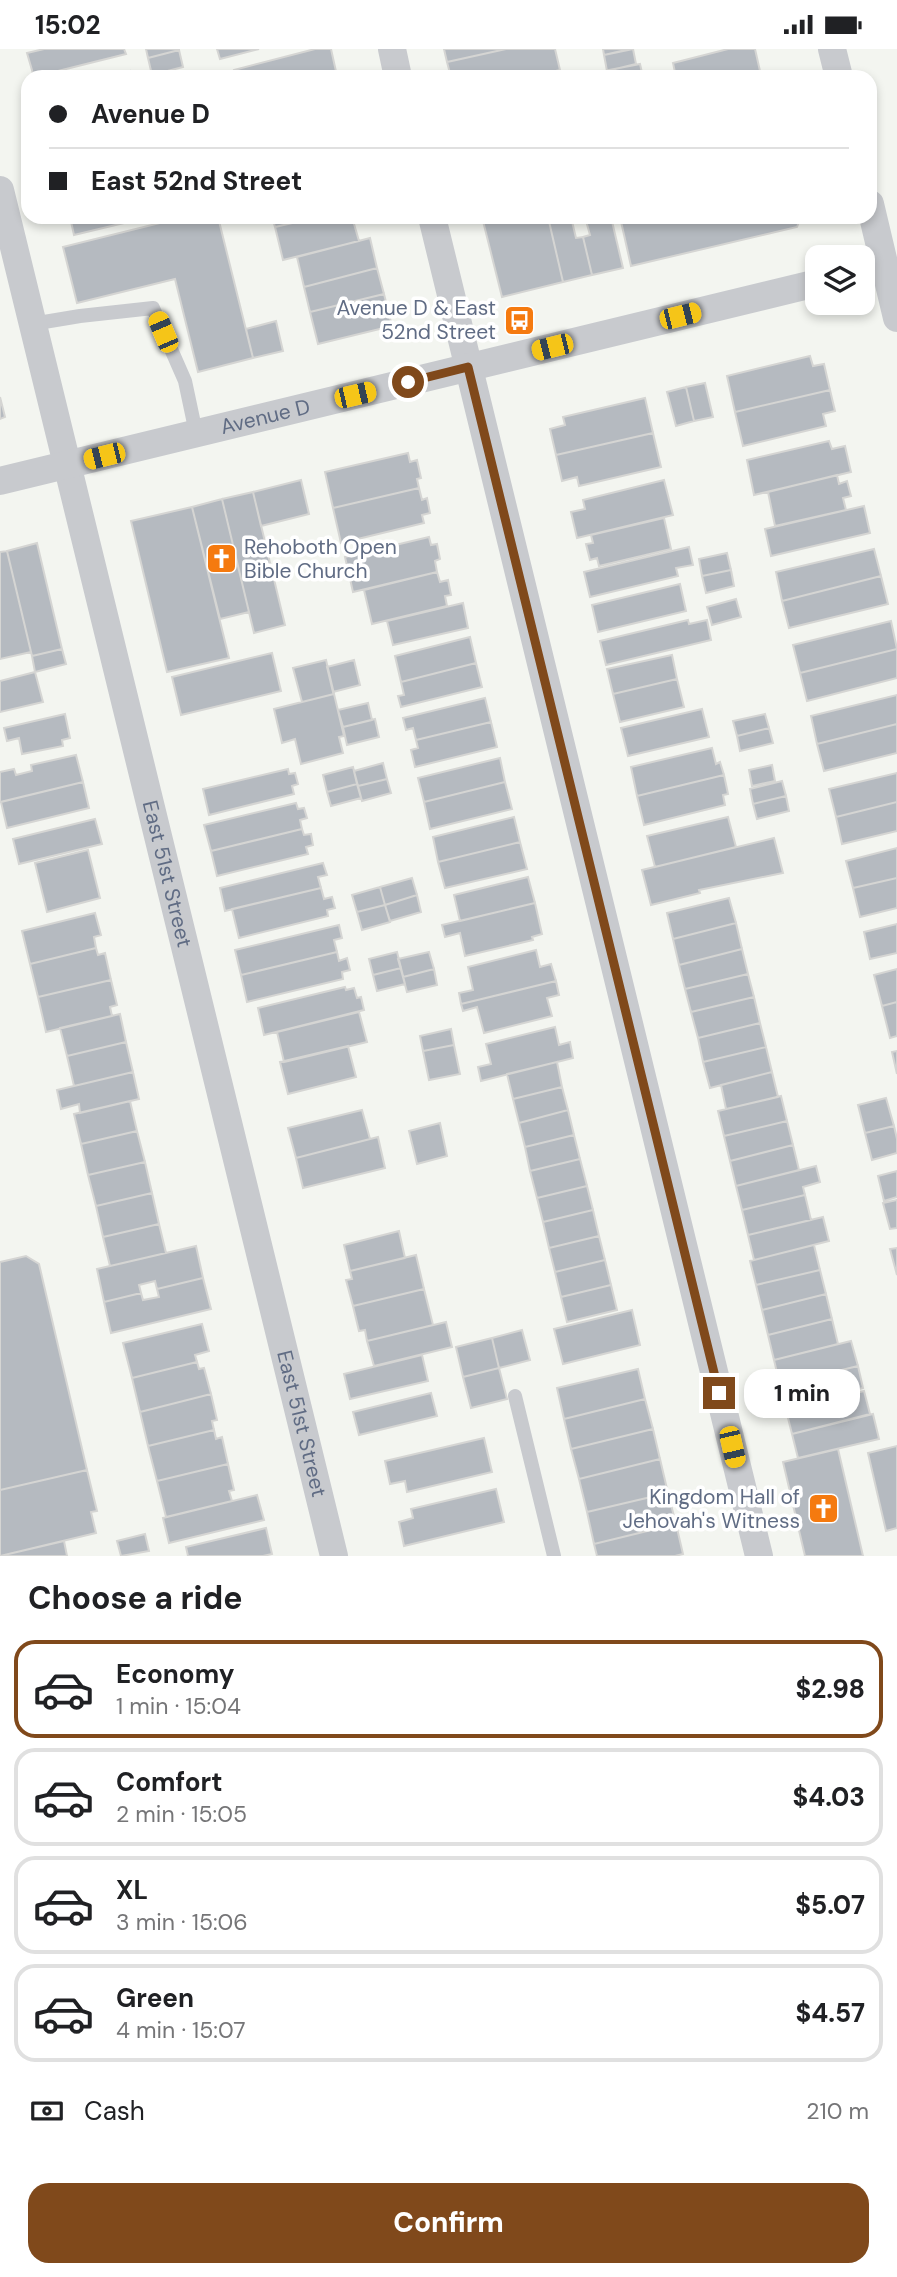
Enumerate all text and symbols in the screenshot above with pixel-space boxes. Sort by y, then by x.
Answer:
text: 15:02 [35,8,100,42]
text: Avenue D [91,97,210,131]
text: East 52nd Street [91,164,302,198]
map controls [805,245,875,315]
button: layers [805,245,875,315]
place label: Avenue D & East 52nd Street [336,294,496,346]
car [658,301,703,331]
bus stop icon: Avenue D & East 52nd Street [502,303,536,337]
car [146,309,181,355]
car [530,332,575,362]
route start [392,366,424,398]
car [333,380,378,410]
street label: Avenue D [218,392,313,441]
car [82,441,127,471]
place label: Rehoboth Open Bible Church [244,533,397,585]
church icon: Rehoboth Open Bible Church [204,542,238,576]
street label: East 51st Street [136,798,199,950]
street label: East 51st Street [270,1347,333,1500]
callout: 1 min [744,1369,859,1417]
route end [703,1377,735,1409]
text: 1 min [774,1378,830,1408]
car [718,1424,747,1470]
place label: Kingdom Hall of Jehovah's Witness [622,1483,800,1535]
church icon: Kingdom Hall of Jehovah's Witness [806,1492,840,1526]
text: Choose a ride [28,1577,243,1619]
text: Economy [116,1657,234,1691]
icon: car [32,1658,95,1721]
text: $2.98 [795,1672,865,1706]
text: 1 min · 15:04 [116,1691,241,1721]
text: Comfort [116,1765,222,1799]
icon: car [32,1766,95,1829]
text: $4.03 [792,1780,865,1814]
text: 2 min · 15:05 [116,1799,247,1829]
text: XL [116,1873,148,1907]
icon: car [32,1874,95,1937]
text: $5.07 [795,1888,865,1922]
text: 3 min · 15:06 [116,1907,248,1937]
text: Green [116,1981,194,2015]
icon: car [32,1982,95,2045]
text: $4.57 [796,1996,865,2030]
text: 4 min · 15:07 [116,2015,246,2045]
icon: cash [28,2092,66,2130]
text: Cash [84,2094,145,2128]
text: 210 m [806,2096,869,2126]
button: Confirm [28,2183,869,2263]

